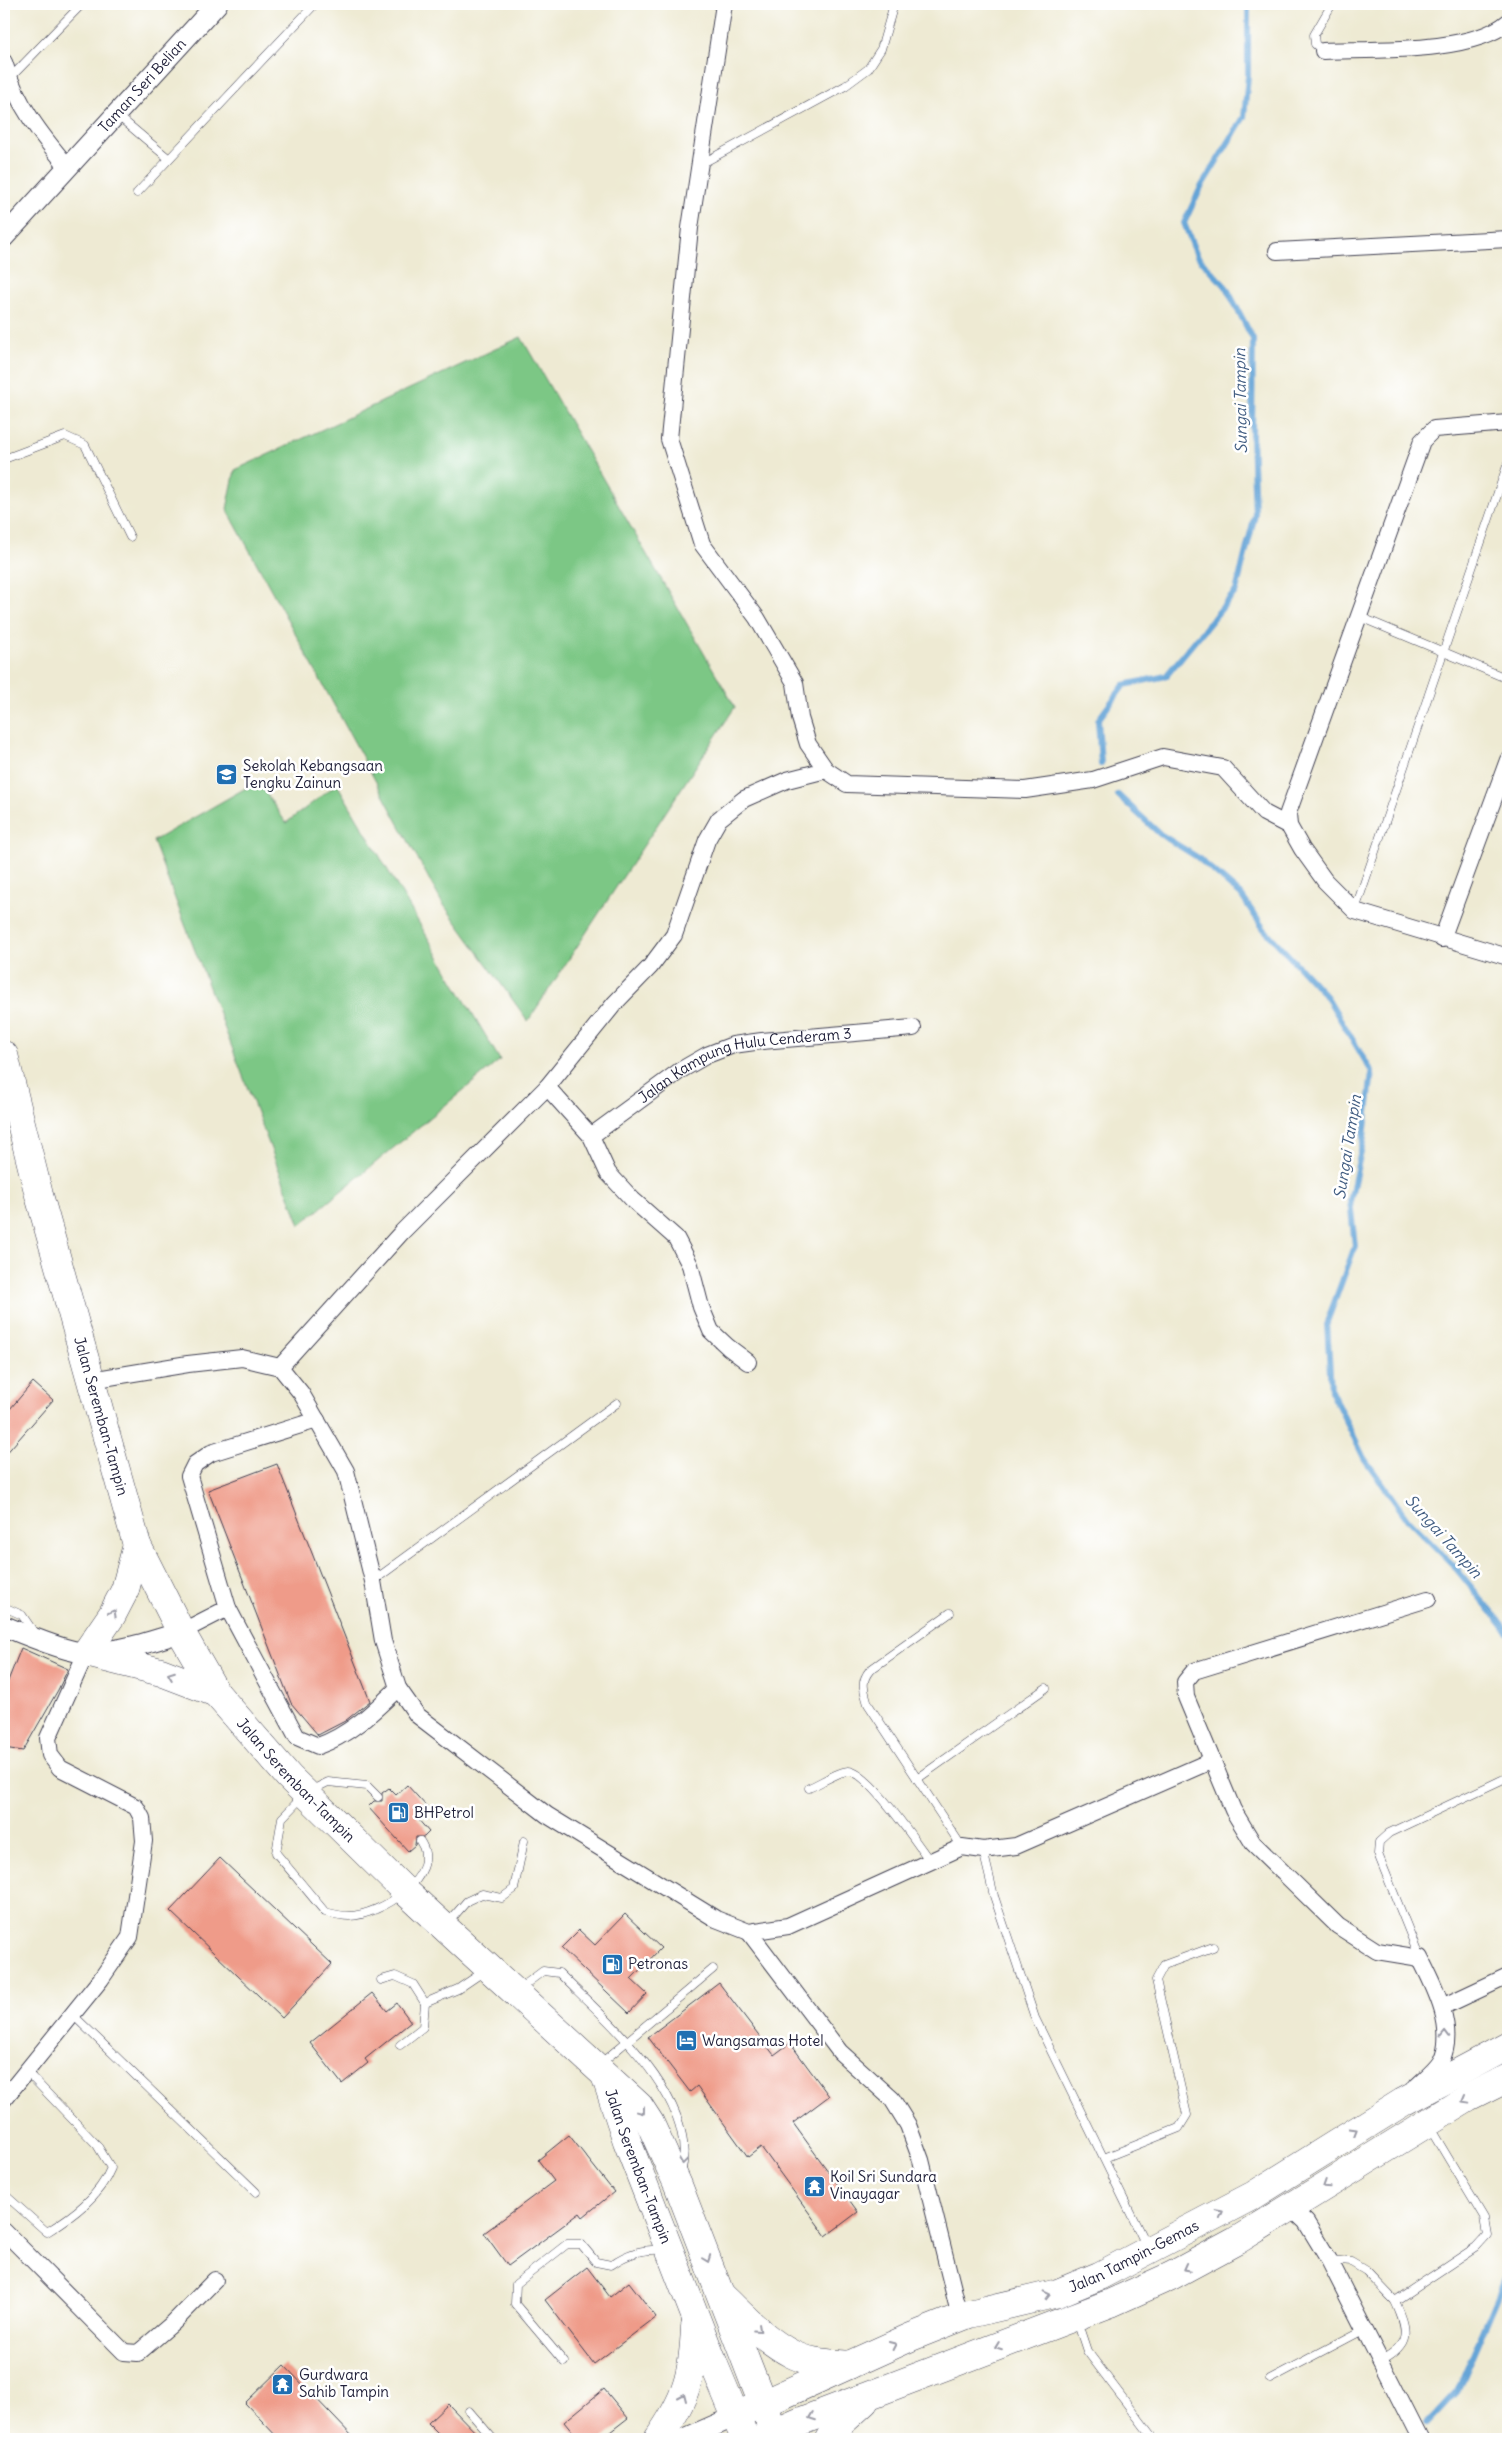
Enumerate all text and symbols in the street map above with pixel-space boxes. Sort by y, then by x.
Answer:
street label: Taman Seri Belian [94,34,190,136]
water label: Sungai Tampin [1229,347,1251,454]
place label: Sekolah Kebangsaan Tengku Zainun [243,756,383,792]
school or university icon: Sekolah Kebangsaan Tengku Zainun [215,763,239,787]
street label: Jalan Kampung Hulu Cenderam 3 [634,1023,852,1107]
water label: Sungai Tampin [1329,1093,1365,1201]
street label: Jalan Seremban-Tampin [70,1335,133,1498]
water label: Sungai Tampin [1401,1490,1487,1582]
one-way arrow [107,1609,117,1618]
one-way arrow [167,1671,176,1682]
street label: Jalan Seremban-Tampin [233,1714,360,1846]
fuel station icon: BHPetrol [386,1801,410,1825]
place label: BHPetrol [414,1803,474,1822]
fuel station icon: Petronas [600,1952,624,1976]
place label: Petronas [628,1954,688,1973]
hotel icon: Wangsamas Hotel [674,2029,698,2053]
one-way arrow [1440,2029,1450,2037]
place label: Wangsamas Hotel [702,2031,824,2050]
street label: Jalan Seremban-Tampin [601,2086,676,2247]
one-way arrow [1461,2094,1470,2104]
one-way arrow [636,2105,645,2115]
one-way arrow [1349,2128,1358,2137]
one-way arrow [678,2157,689,2165]
place label: Koil Sri Sundara Vinayagar [830,2167,937,2203]
temple icon: Koil Sri Sundara Vinayagar [802,2174,826,2198]
one-way arrow [1322,2178,1331,2188]
one-way arrow [1214,2209,1223,2219]
street label: Jalan Tampin-Gemas [1066,2215,1202,2297]
one-way arrow [701,2255,711,2263]
one-way arrow [1183,2262,1192,2272]
one-way arrow [1043,2290,1052,2301]
one-way arrow [752,2323,761,2332]
one-way arrow [994,2340,1002,2350]
one-way arrow [888,2341,897,2351]
place label: Gurdwara Sahib Tampin [299,2365,389,2401]
temple icon: Gurdwara Sahib Tampin [271,2372,295,2396]
one-way arrow [676,2393,687,2402]
one-way arrow [808,2410,817,2421]

